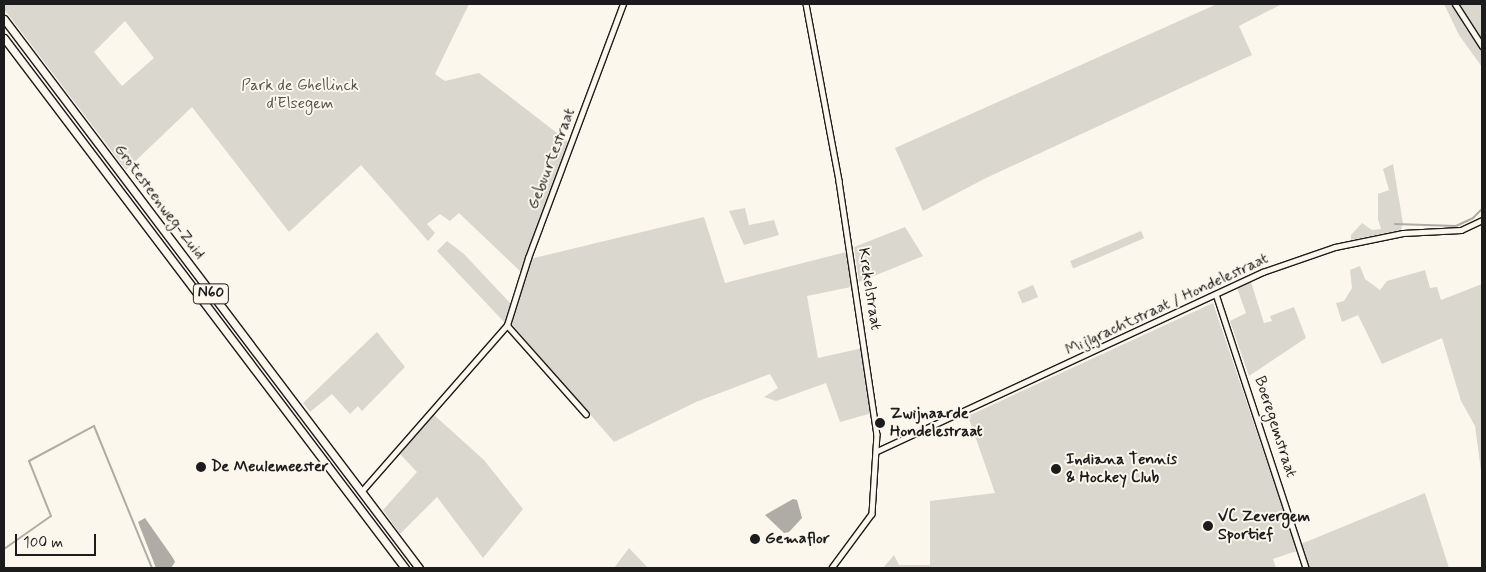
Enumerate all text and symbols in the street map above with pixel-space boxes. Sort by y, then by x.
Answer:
park label: Park de Ghellinck d'Elsegem [241,76,359,114]
street label: Gebuurtestraat [524,106,580,212]
street label: Grotesteenweg-Zuid [109,141,209,263]
street label: Krekelstraat [853,246,885,332]
street label: Mijlgrachtstraat / Hondelestraat [1063,250,1271,360]
road number: N60 [192,282,230,306]
street label: Boeregemstraat [1250,374,1300,480]
place label: Zwijnaarde Hondelestraat [890,404,983,442]
marker: Zwijnaarde Hondelestraat [874,417,886,429]
place label: Indiana Tennis & Hockey Club [1066,450,1175,488]
place label: De Meulemeester [211,457,330,477]
marker: De Meulemeester [195,461,207,473]
marker: Indiana Tennis & Hockey Club [1050,463,1062,475]
place label: VC Zevergem Sportief [1218,507,1314,545]
marker: VC Zevergem Sportief [1202,520,1214,532]
scale bar [18,524,99,556]
place label: Gemaflor [765,529,830,549]
text: 100 m [23,533,63,553]
marker: Gemaflor [749,533,761,545]

